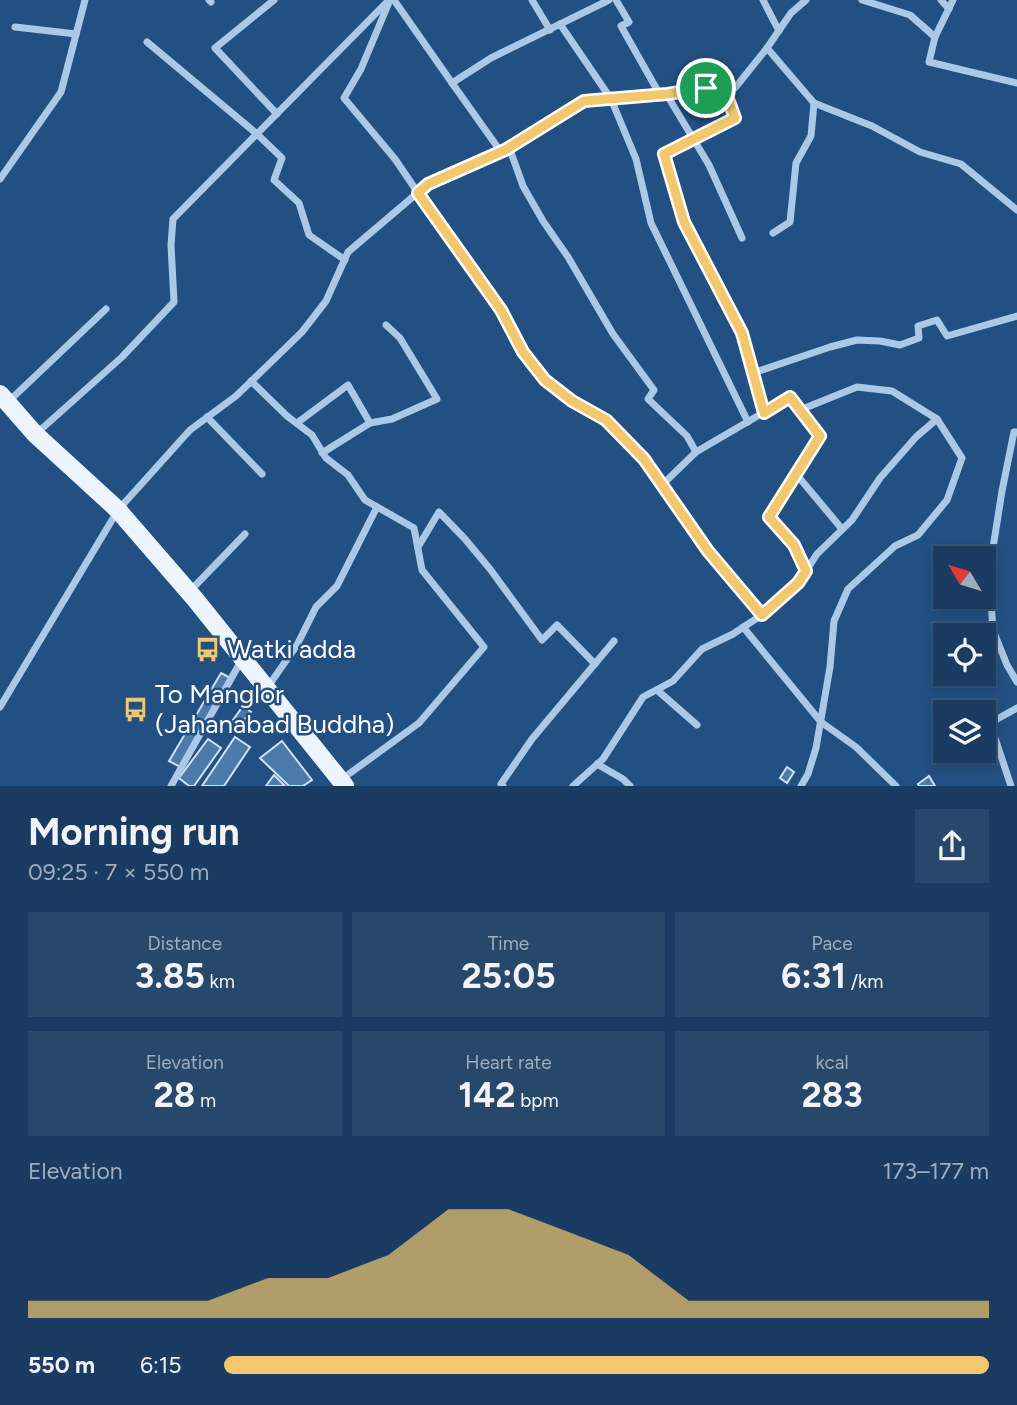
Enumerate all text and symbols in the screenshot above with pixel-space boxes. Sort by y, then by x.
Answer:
pin [676,58,736,118]
icon: arrive [687,69,725,107]
north arrow [933,546,996,609]
map controls [933,546,996,763]
button: locate [933,623,996,686]
place label: Watki adda [227,633,356,665]
bus stop icon: Watki adda [193,635,221,663]
place label: To Manglor (Jahanabad Buddha) [155,678,394,740]
bus stop icon: To Manglor (Jahanabad Buddha) [121,695,149,723]
button: layers [933,700,996,763]
text: Morning run [28,809,240,855]
button: share [915,809,989,883]
text: 09:25 · 7 × 550 m [28,858,209,886]
text: Distance [148,932,222,955]
text: Time [488,932,529,955]
text: Pace [812,932,853,955]
text: 3.85 [135,955,205,997]
text: 25:05 [461,955,556,997]
text: 6:31 [781,955,846,997]
text: km [205,970,235,993]
text: /km [846,970,883,993]
text: Elevation [146,1051,224,1074]
text: Heart rate [465,1051,552,1074]
text: kcal [816,1051,849,1074]
text: 28 [154,1074,195,1116]
text: 142 [458,1074,515,1116]
text: 283 [802,1074,863,1116]
text: m [195,1089,216,1112]
text: bpm [515,1089,559,1112]
text: Elevation [28,1157,123,1185]
text: 173–177 m [883,1157,989,1185]
text: 550 m [28,1351,95,1379]
text: 6:15 [140,1351,182,1379]

